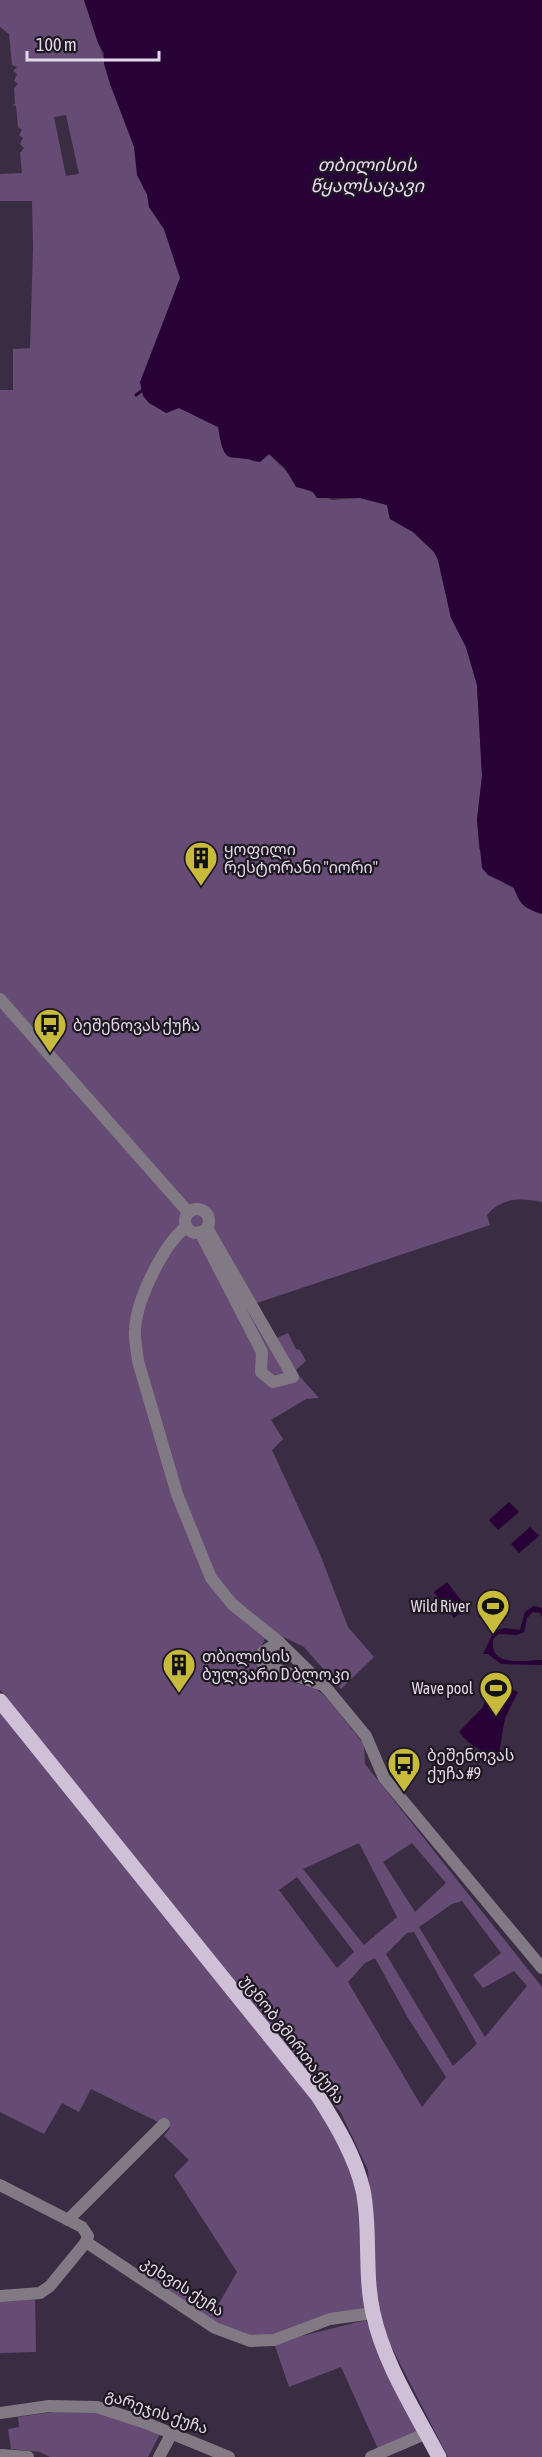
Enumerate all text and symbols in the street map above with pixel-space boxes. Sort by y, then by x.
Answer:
scale bar [27,24,159,62]
text: 100 m [36,34,77,55]
water label: თბილისის წყალსაცავი [310,154,424,197]
building icon: ყოფილი რესტორანი "იორი" [183,840,219,887]
place label: ყოფილი რესტორანი "იორი" [224,840,378,877]
bus stop icon: ბეშენოვას ქუჩა [32,1007,68,1054]
place label: ბეშენოვას ქუჩა [73,1016,200,1035]
sports icon: Wild River [475,1588,511,1635]
place label: Wild River [411,1597,470,1615]
building icon: თბილისის ბულვარი D ბლოკი [161,1647,197,1694]
place label: თბილისის ბულვარი D ბლოკი [202,1647,350,1685]
sports icon: Wave pool [478,1670,514,1717]
place label: Wave pool [412,1679,474,1698]
bus stop icon: ბეშენოვას ქუჩა #9 [386,1746,422,1793]
place label: ბეშენოვას ქუჩა #9 [427,1746,514,1783]
street label: უცნობ გმირთა ქუჩა [237,1971,349,2107]
street label: კეხვის ქუჩა [138,2252,228,2320]
street label: გარეჯის ქუჩა [103,2385,211,2438]

